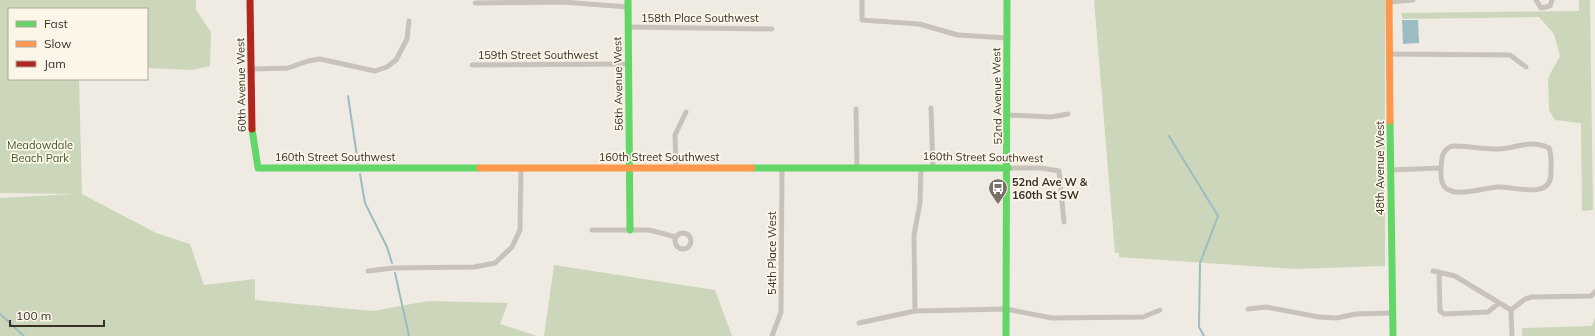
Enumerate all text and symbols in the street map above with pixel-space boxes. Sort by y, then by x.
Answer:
legend [8,8,148,80]
street label: 158th Place Southwest [641,11,759,25]
text: Fast [44,16,68,31]
text: Slow [44,36,72,51]
street label: 56th Avenue West [610,37,626,131]
street label: 60th Avenue West [233,38,249,132]
street label: 52nd Avenue West [989,47,1005,145]
street label: 159th Street Southwest [478,48,598,62]
text: Jam [44,56,66,71]
street label: 48th Avenue West [1373,121,1387,215]
park label: Meadowdale Beach Park [7,138,73,165]
street label: 160th Street Southwest [923,149,1044,165]
street label: 160th Street Southwest [275,150,395,164]
street label: 160th Street Southwest [599,150,719,164]
place label: 52nd Ave W & 160th St SW [1012,175,1088,202]
bus stop icon: 52nd Ave W & 160th St SW [987,177,1009,205]
street label: 54th Place West [765,211,779,295]
scale bar [10,302,104,328]
text: 100 m [16,308,51,323]

